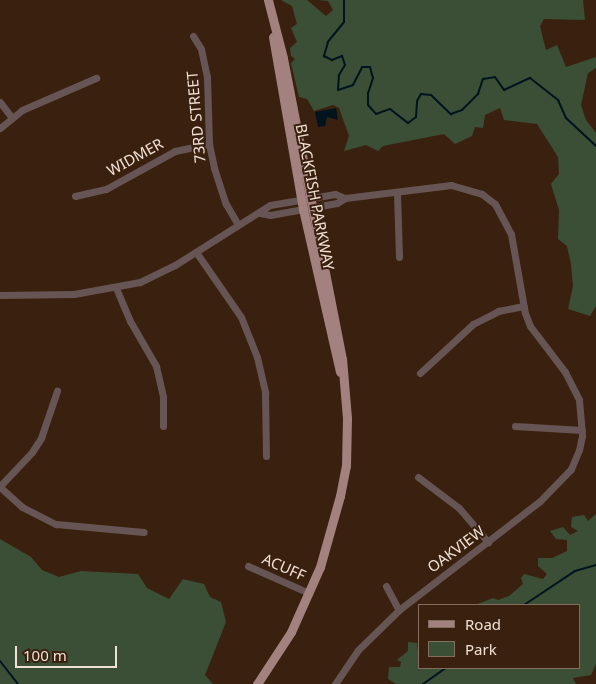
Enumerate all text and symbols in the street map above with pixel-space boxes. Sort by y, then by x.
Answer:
street label: 73RD STREET [183,70,209,164]
street label: BLACKFISH PARKWAY [292,122,338,272]
street label: WIDMER [104,134,166,180]
street label: OAKVIEW [424,522,488,576]
street label: ACUFF [260,550,308,584]
legend [418,604,581,669]
text: Road [465,614,501,634]
scale bar [18,636,120,668]
text: Park [465,639,497,659]
text: 100 m [23,645,67,665]

